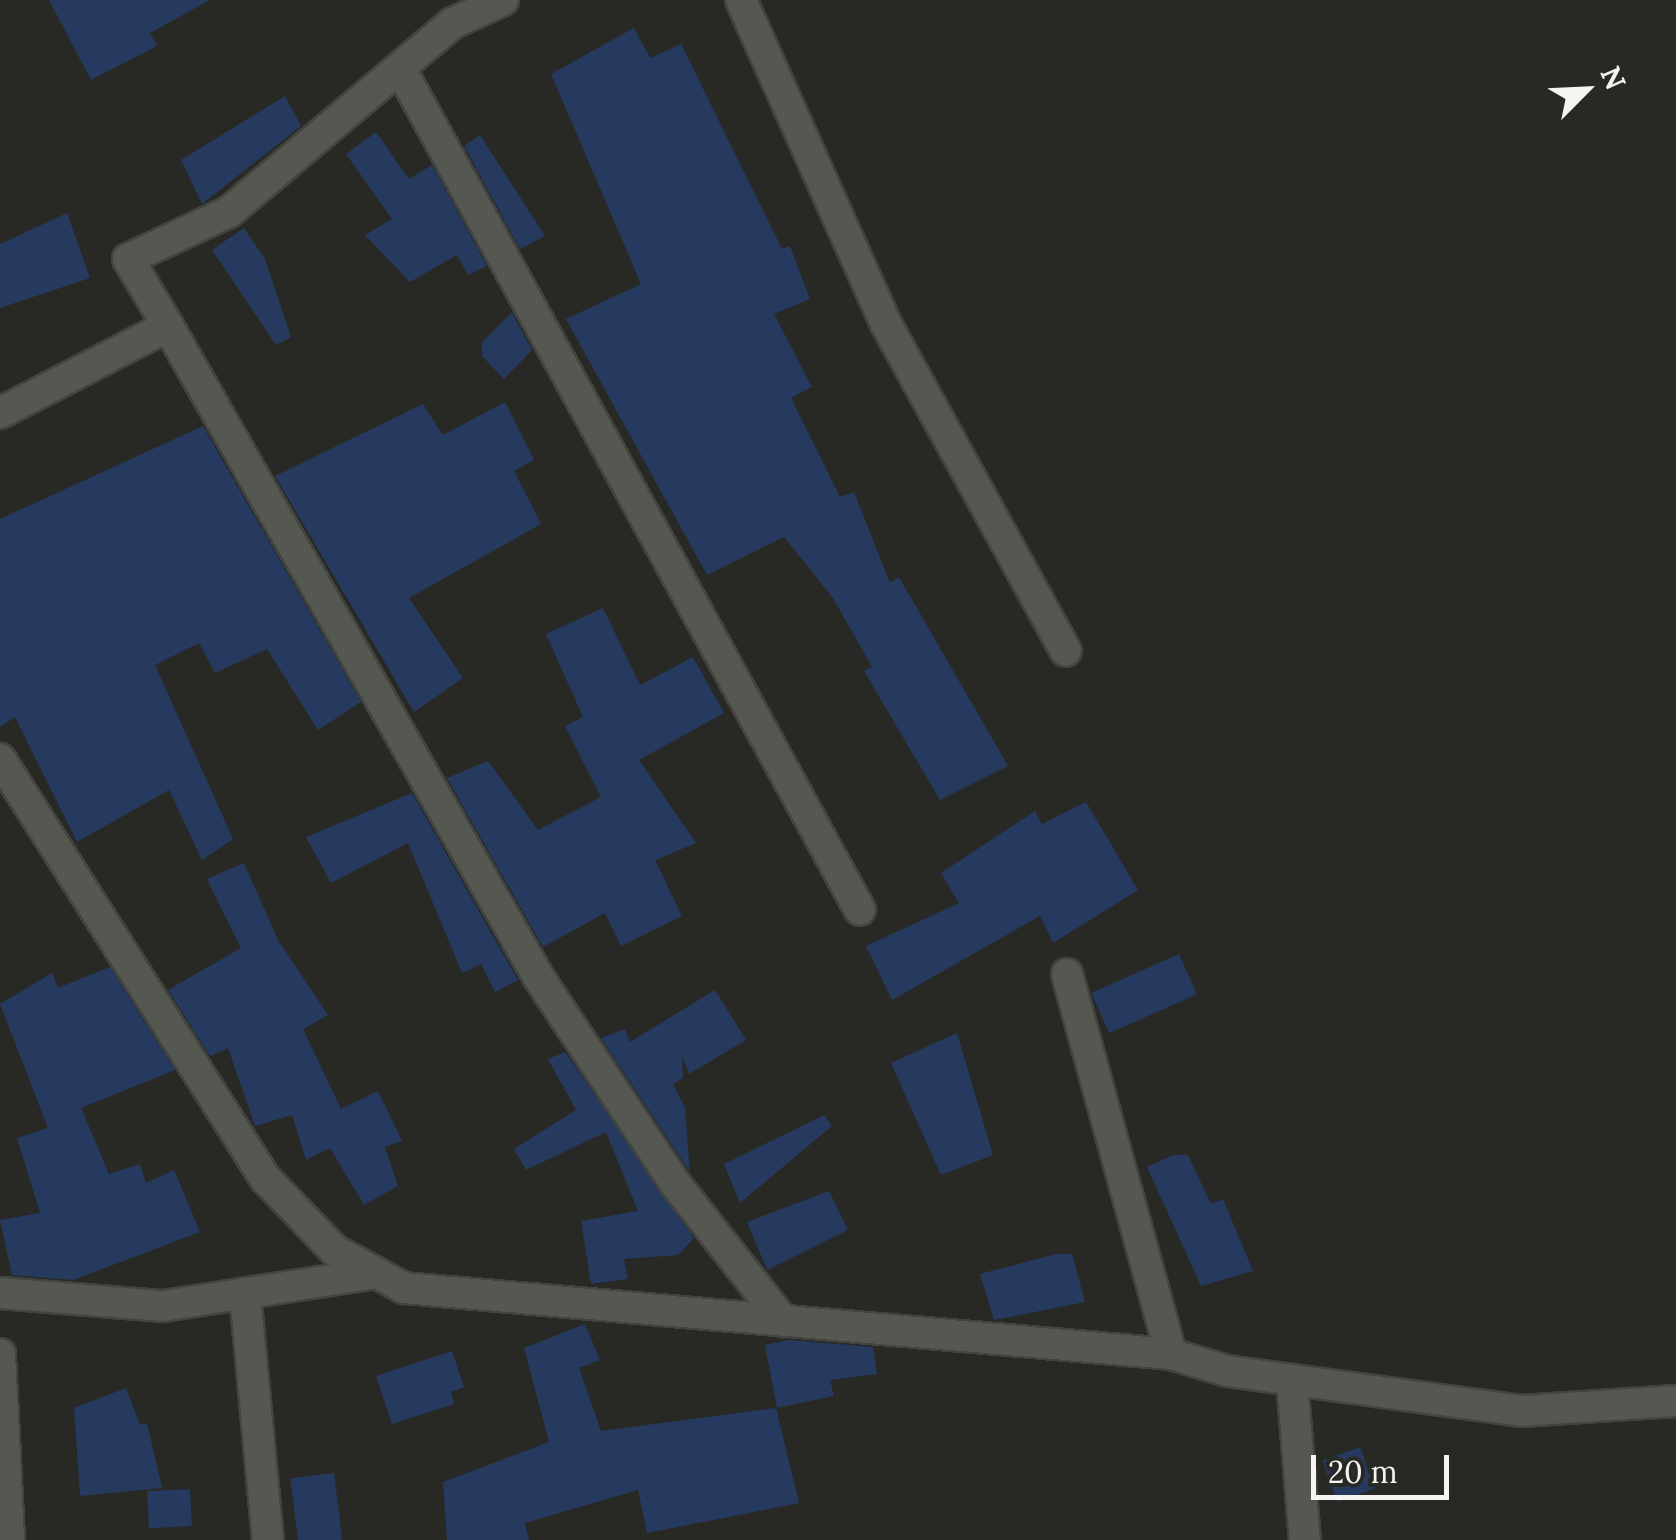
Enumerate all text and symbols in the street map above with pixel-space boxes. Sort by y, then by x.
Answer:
north arrow [1536,40,1636,140]
text: N [1593,61,1634,95]
scale bar [1316,1435,1454,1497]
text: 20 m [1328,1453,1397,1491]

